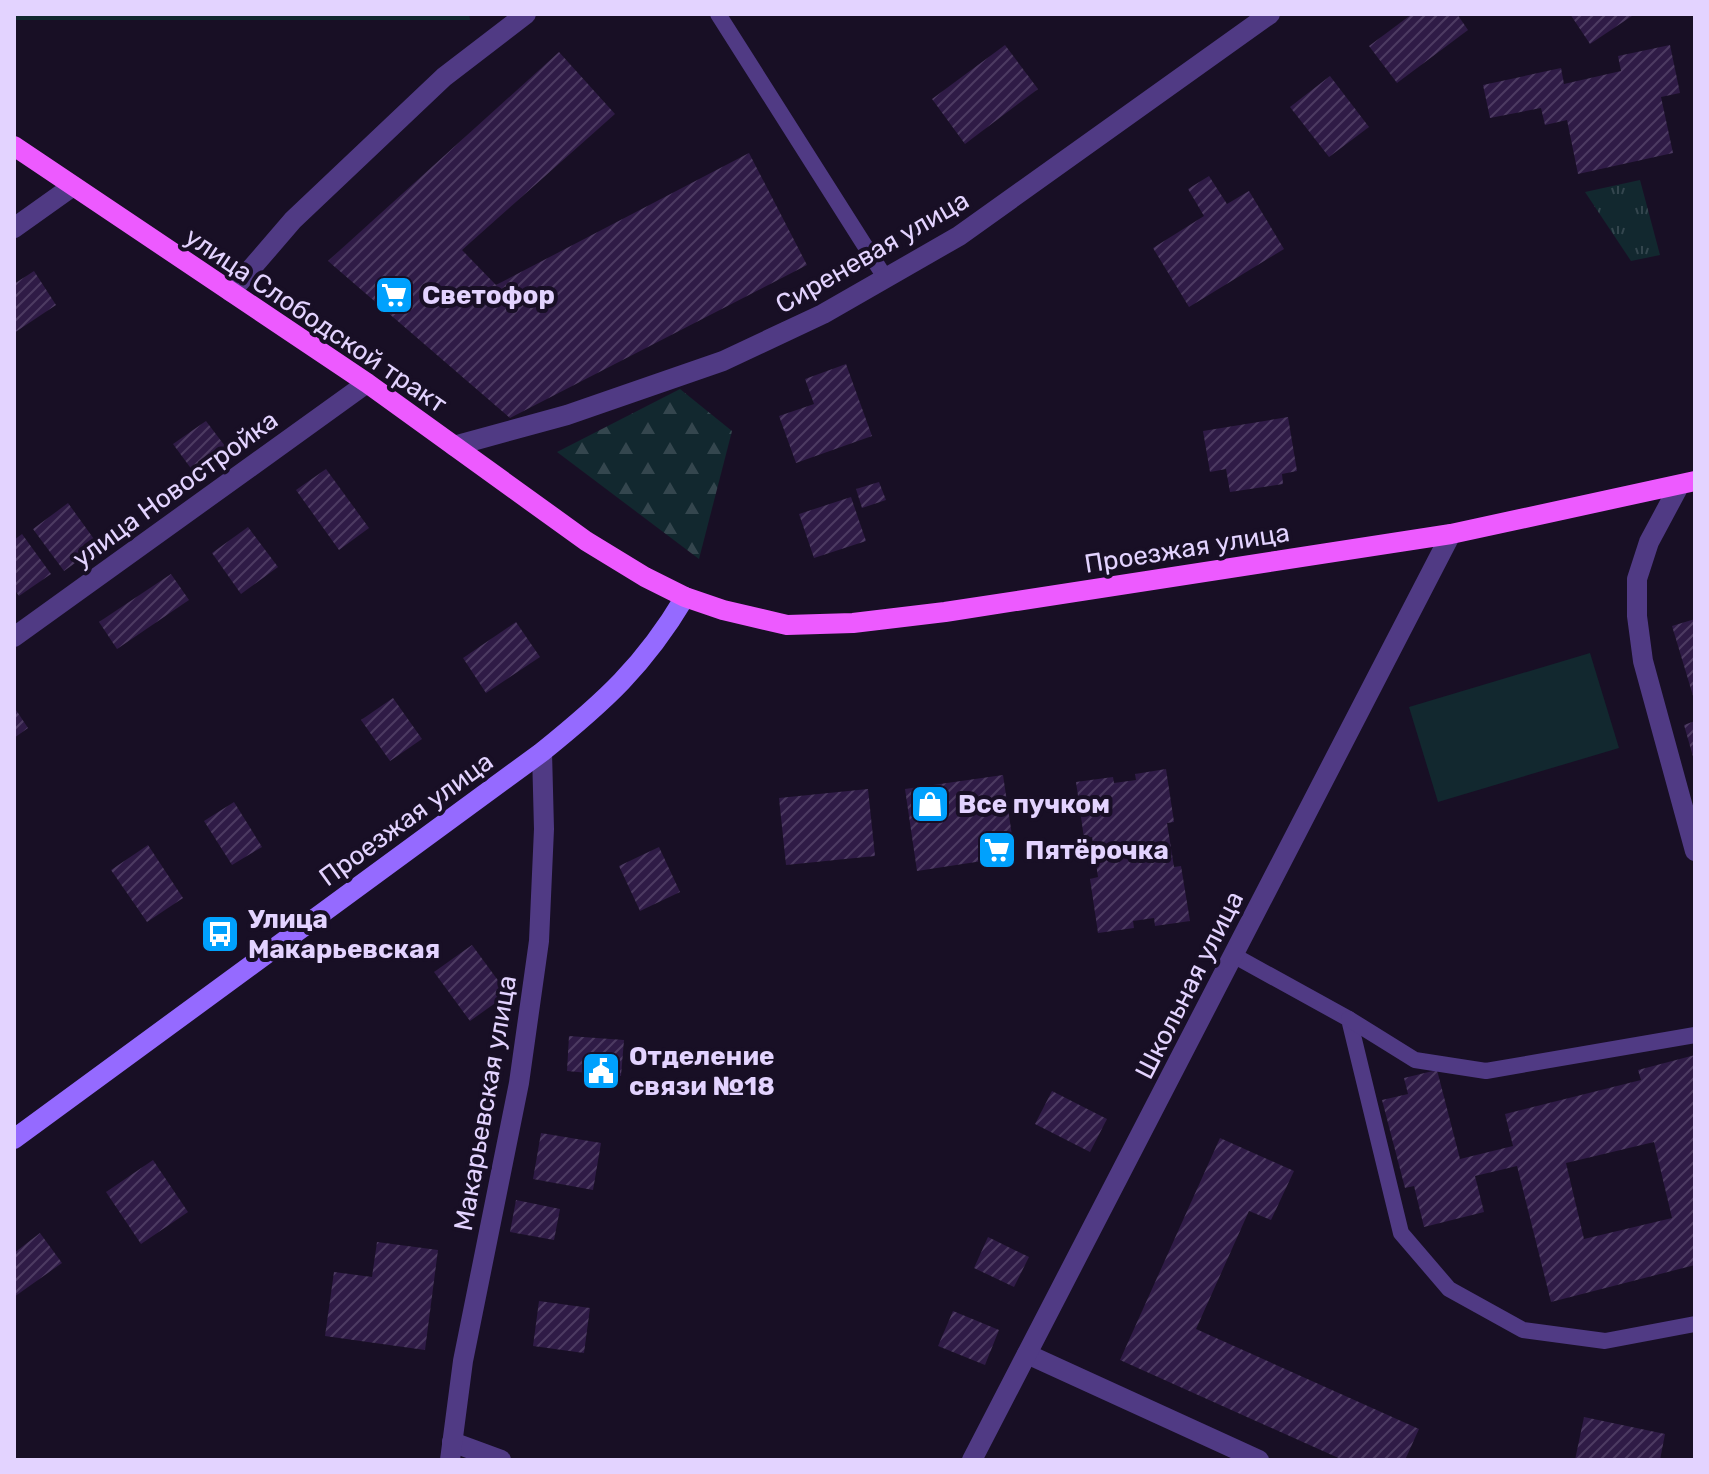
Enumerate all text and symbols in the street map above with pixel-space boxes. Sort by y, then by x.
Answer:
street label: Сиреневая улица [770,185,974,320]
street label: улица Слободской тракт [179,221,453,420]
supermarket icon: Светофор [373,274,415,316]
place label: Светофор [422,280,555,311]
street label: улица Новостройка [67,404,284,574]
street label: Проезжая улица [1082,517,1292,580]
street label: Проезжая улица [313,746,499,893]
shop icon: Все пучком [909,783,951,825]
place label: Все пучком [958,789,1110,820]
supermarket icon: Пятёрочка [976,829,1018,871]
place label: Пятёрочка [1025,835,1169,866]
street label: Школьная улица [1129,886,1250,1084]
place label: Улица Макарьевская [248,904,440,965]
bus stop icon: Улица Макарьевская [199,913,241,955]
street label: Макарьевская улица [448,973,523,1233]
place label: Отделение связи №18 [629,1041,775,1102]
public building icon: Отделение связи №18 [580,1050,622,1092]

